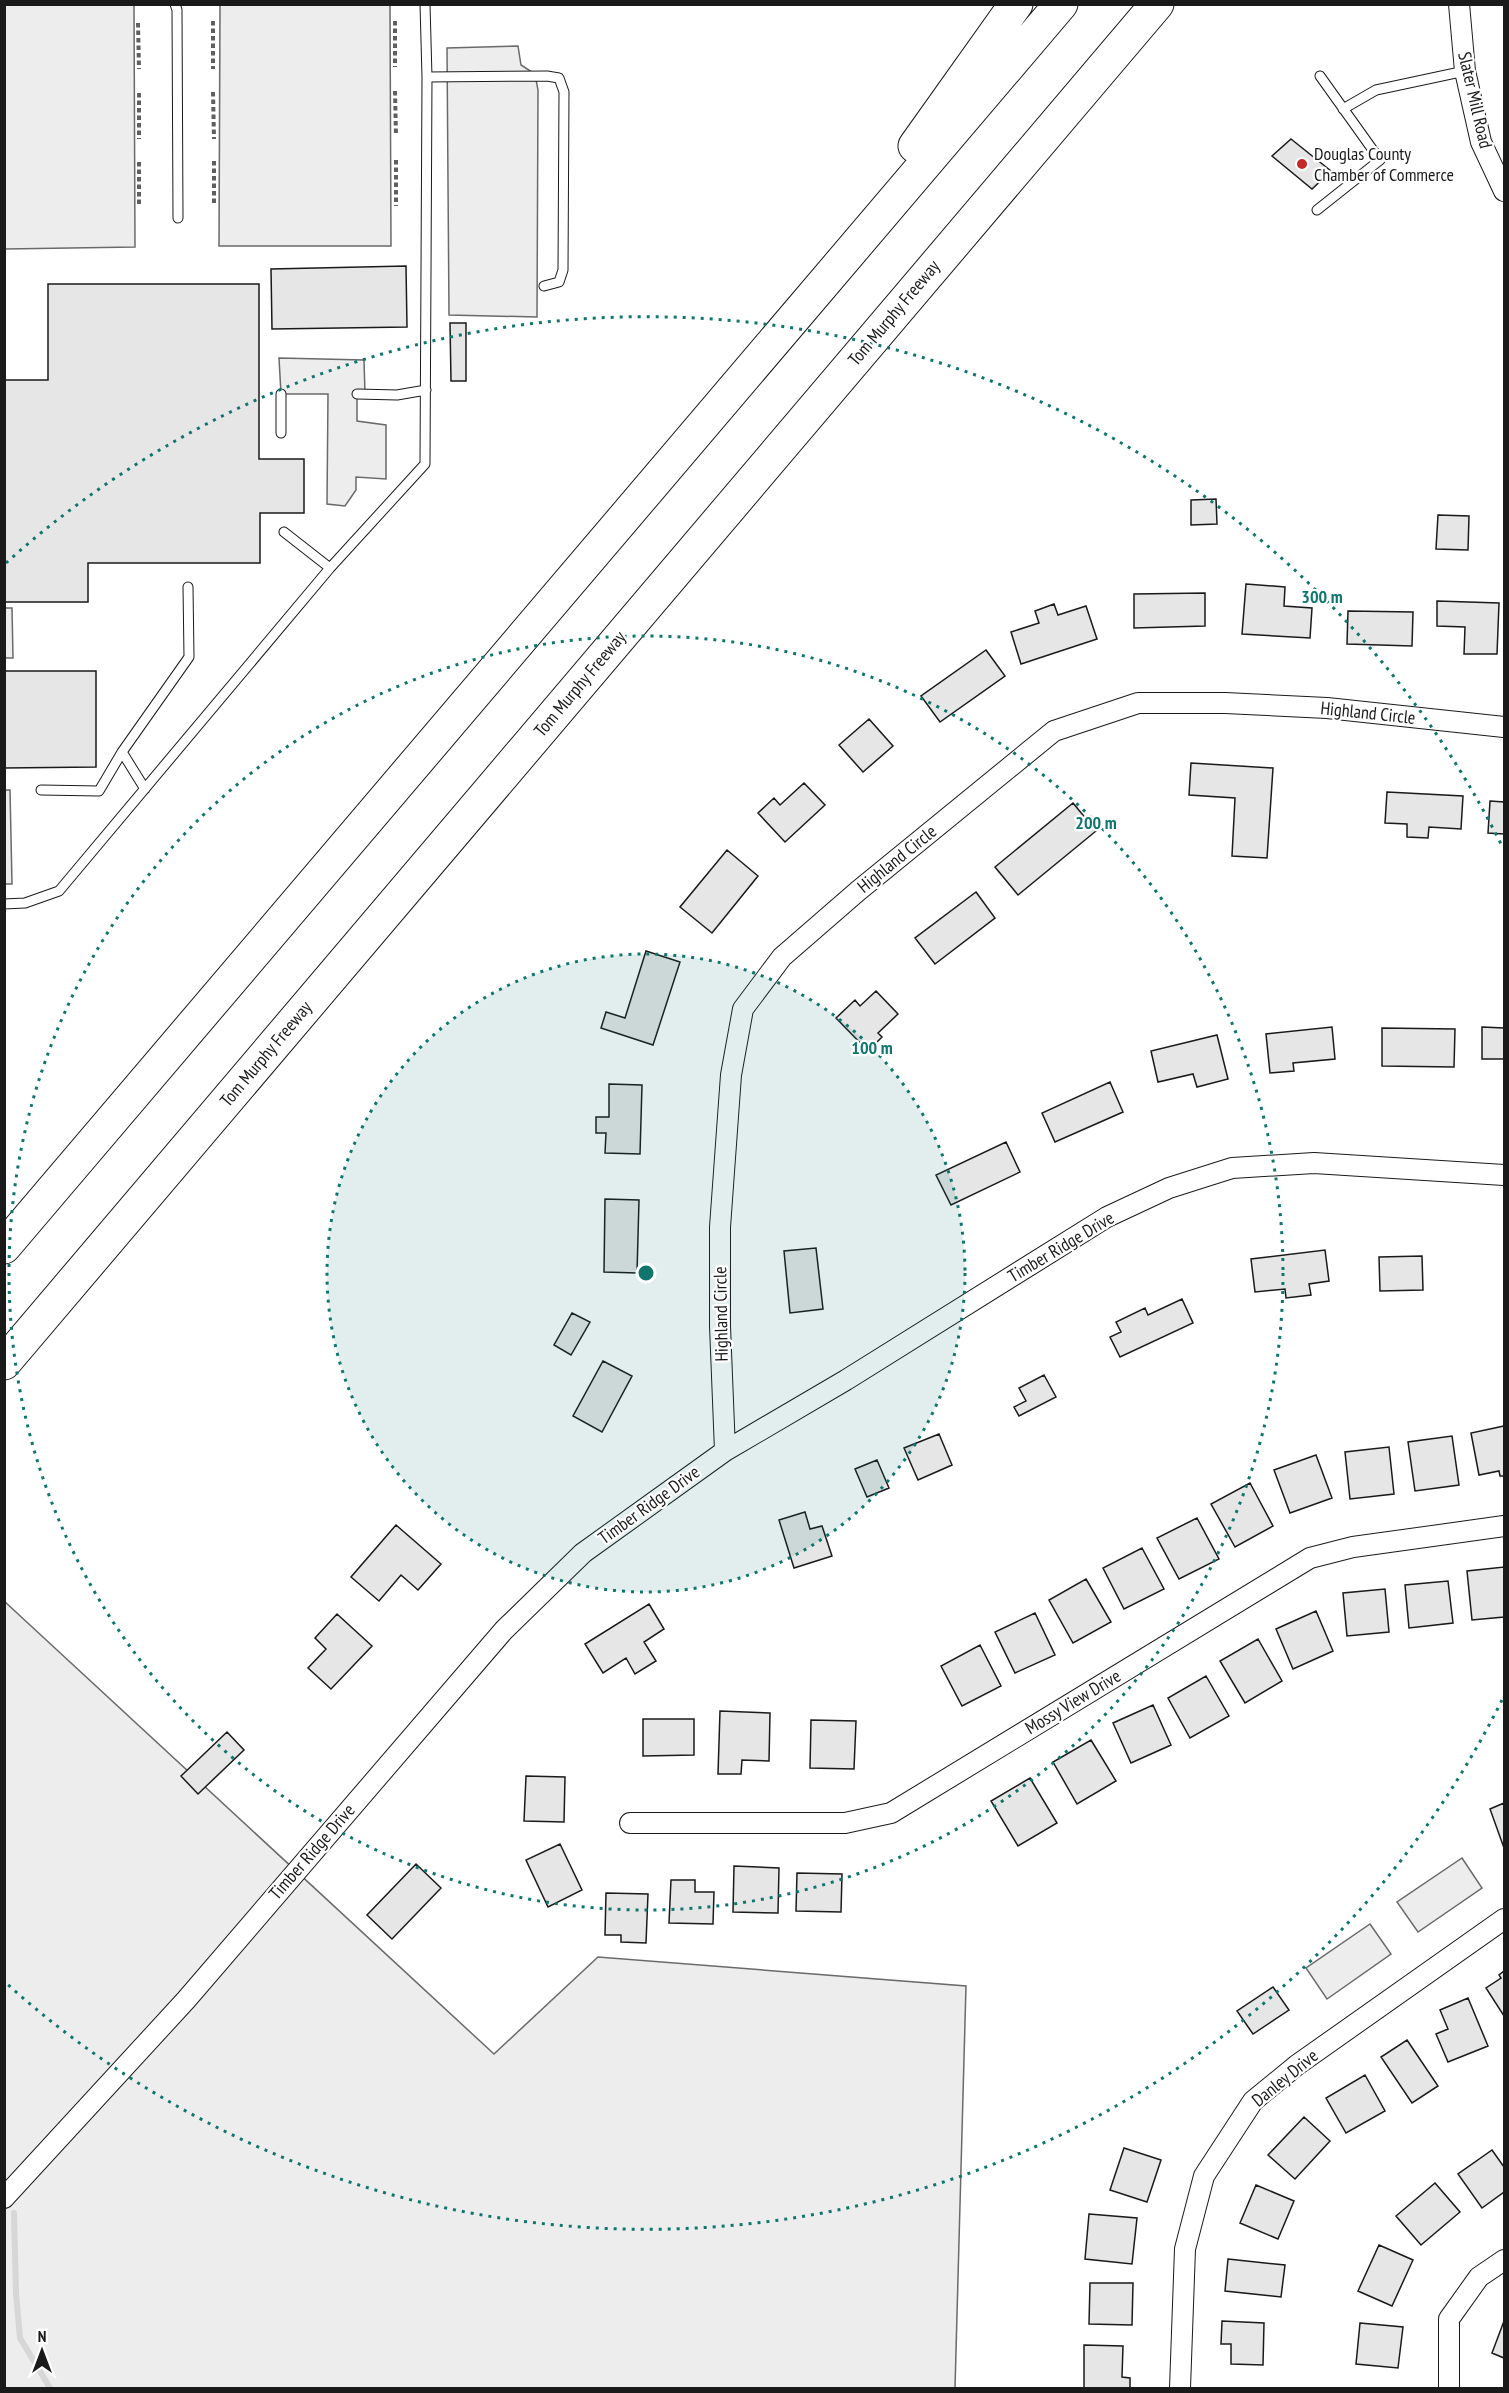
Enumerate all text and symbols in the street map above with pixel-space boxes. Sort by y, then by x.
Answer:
street label: Slater Mill Road [1453,49,1498,150]
place label: Douglas County Chamber of Commerce [1314,142,1454,186]
marker: Douglas County Chamber of Commerce [1295,157,1309,171]
street label: Tom Murphy Freeway [843,255,945,370]
text: 300 m [1301,585,1343,608]
street label: Tom Murphy Freeway [529,626,631,741]
street label: Highland Circle [1319,696,1417,729]
text: 200 m [1075,811,1117,834]
street label: Highland Circle [852,820,941,898]
street label: Tom Murphy Freeway [215,996,317,1111]
text: 100 m [851,1036,893,1059]
street label: Timber Ridge Drive [1003,1206,1118,1287]
centre of rings [636,1263,656,1283]
street label: Highland Circle [708,1266,733,1362]
street label: Timber Ridge Drive [594,1460,704,1549]
street label: Mossy View Drive [1021,1664,1125,1739]
street label: Timber Ridge Drive [264,1799,360,1904]
street label: Danley Drive [1247,2044,1322,2111]
north arrow [12,2321,72,2381]
text: N [38,2326,46,2346]

